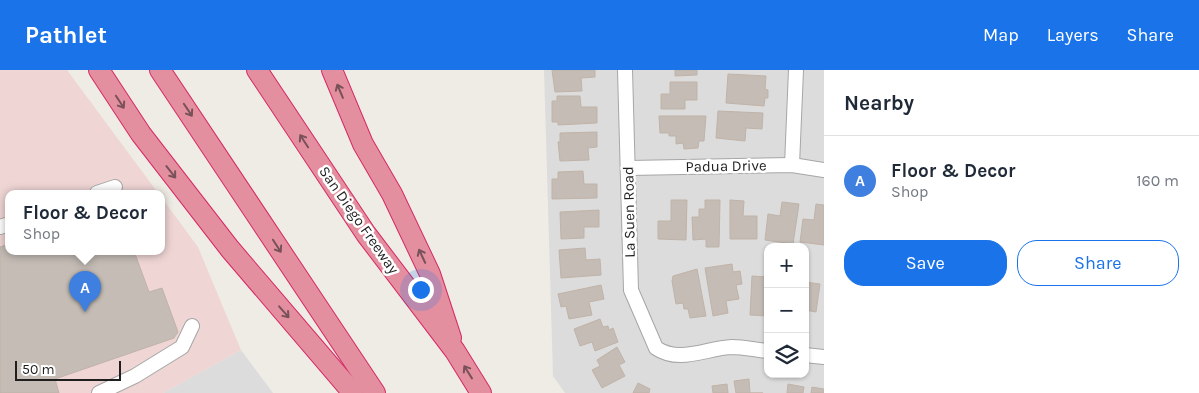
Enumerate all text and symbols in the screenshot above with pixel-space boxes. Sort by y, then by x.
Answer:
text: Pathlet [25,21,107,49]
text: Map [983,24,1019,46]
text: Layers [1047,24,1099,46]
text: Share [1127,24,1174,46]
one-way arrow [335,84,345,99]
text: Nearby [844,91,914,115]
one-way arrow [115,95,126,109]
one-way arrow [183,103,193,117]
one-way arrow [299,135,309,149]
street label: Padua Drive [685,156,767,176]
text: Floor & Decor [891,160,1015,182]
street label: San Diego Freeway [315,163,403,277]
one-way arrow [166,165,176,179]
street label: La Suen Road [619,166,639,258]
text: A [855,171,865,190]
text: 160 m [1136,171,1179,190]
text: Shop [891,182,928,201]
popup [5,190,165,255]
text: Floor & Decor [23,202,147,224]
text: Shop [23,224,60,243]
one-way arrow [272,239,282,253]
button: Save [844,240,1007,286]
button: Share [1017,240,1179,286]
map controls [764,243,809,378]
button: + [764,243,809,288]
one-way arrow [416,249,426,264]
pin: A [69,271,101,312]
your location [408,277,434,303]
button: − [764,288,809,333]
one-way arrow [279,305,290,318]
button: layers [764,333,809,378]
scale bar [15,358,121,381]
text: 50 m [22,361,55,378]
one-way arrow [462,366,472,380]

